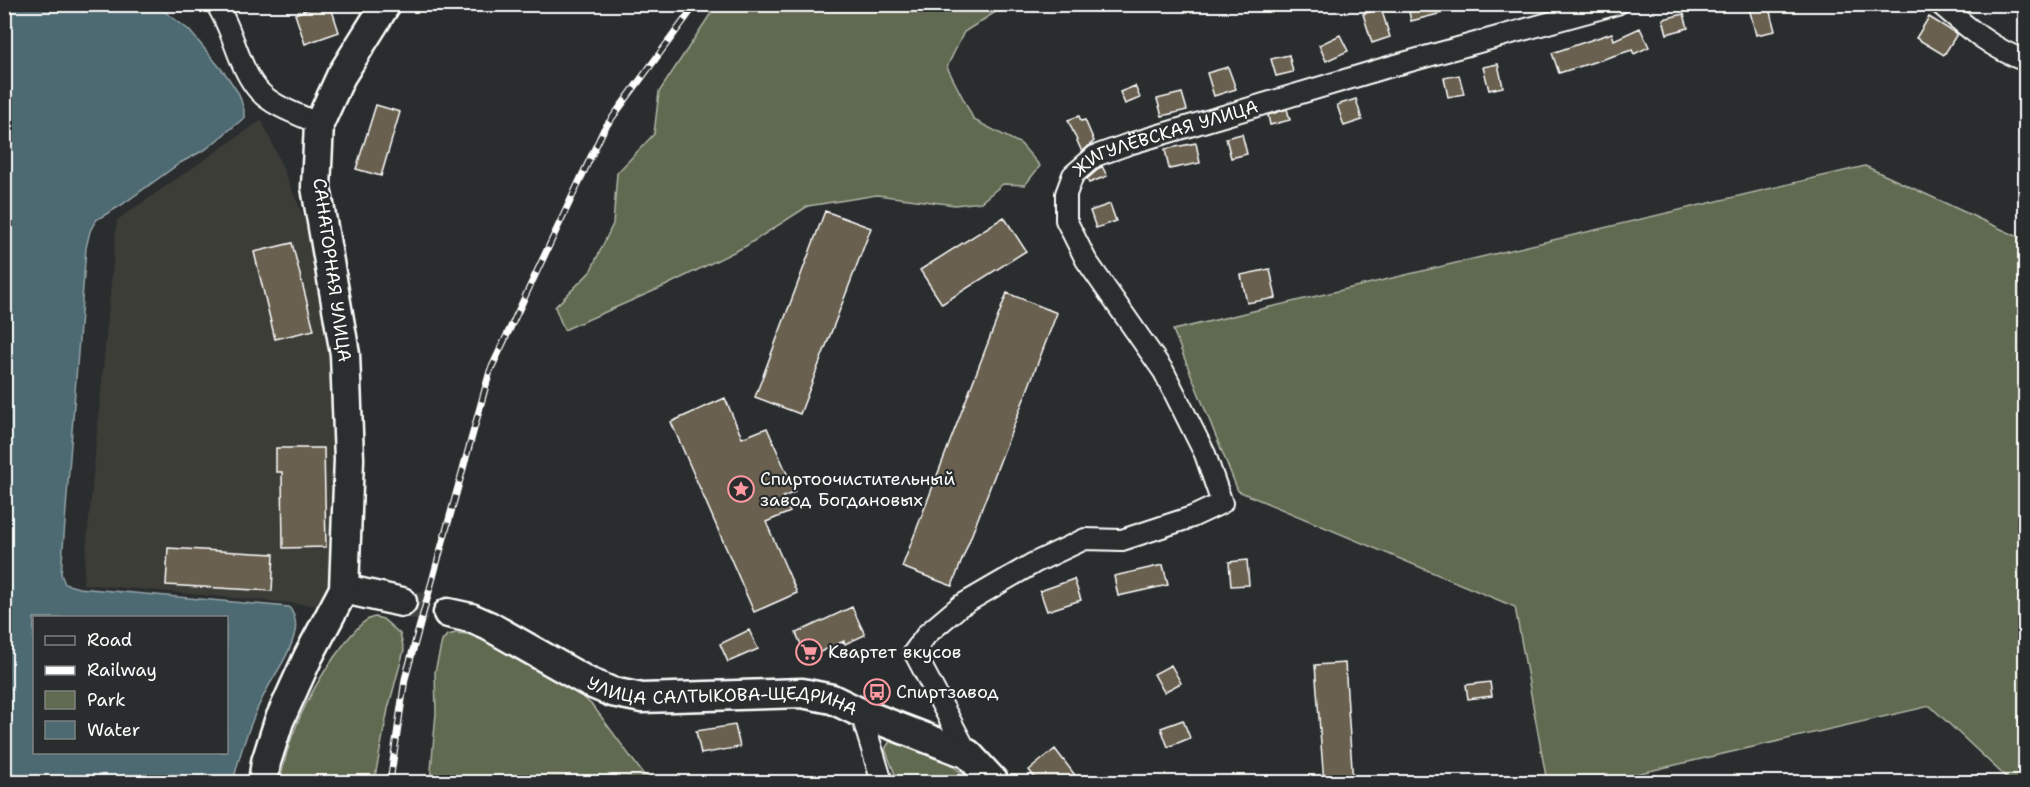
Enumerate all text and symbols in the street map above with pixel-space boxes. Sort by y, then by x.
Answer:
street label: ЖИГУЛЁВСКАЯ УЛИЦА [1068,94,1261,182]
street label: САНАТОРНАЯ УЛИЦА [307,176,357,364]
place label: Спиртоочистительный завод Богдановых [760,467,955,512]
place icon: Спиртоочистительный завод Богдановых [726,474,756,504]
legend [33,616,228,754]
text: Road [87,628,132,652]
supermarket icon: Квартет вкусов [794,637,824,667]
place label: Квартет вкусов [828,640,961,664]
text: Railway [87,658,157,682]
street label: УЛИЦА САЛТЫКОВА-ЩЕДРИНА [583,671,861,721]
bus stop icon: Спиртзавод [862,677,892,707]
place label: Спиртзавод [896,680,999,704]
text: Park [87,688,126,712]
text: Water [87,718,140,742]

